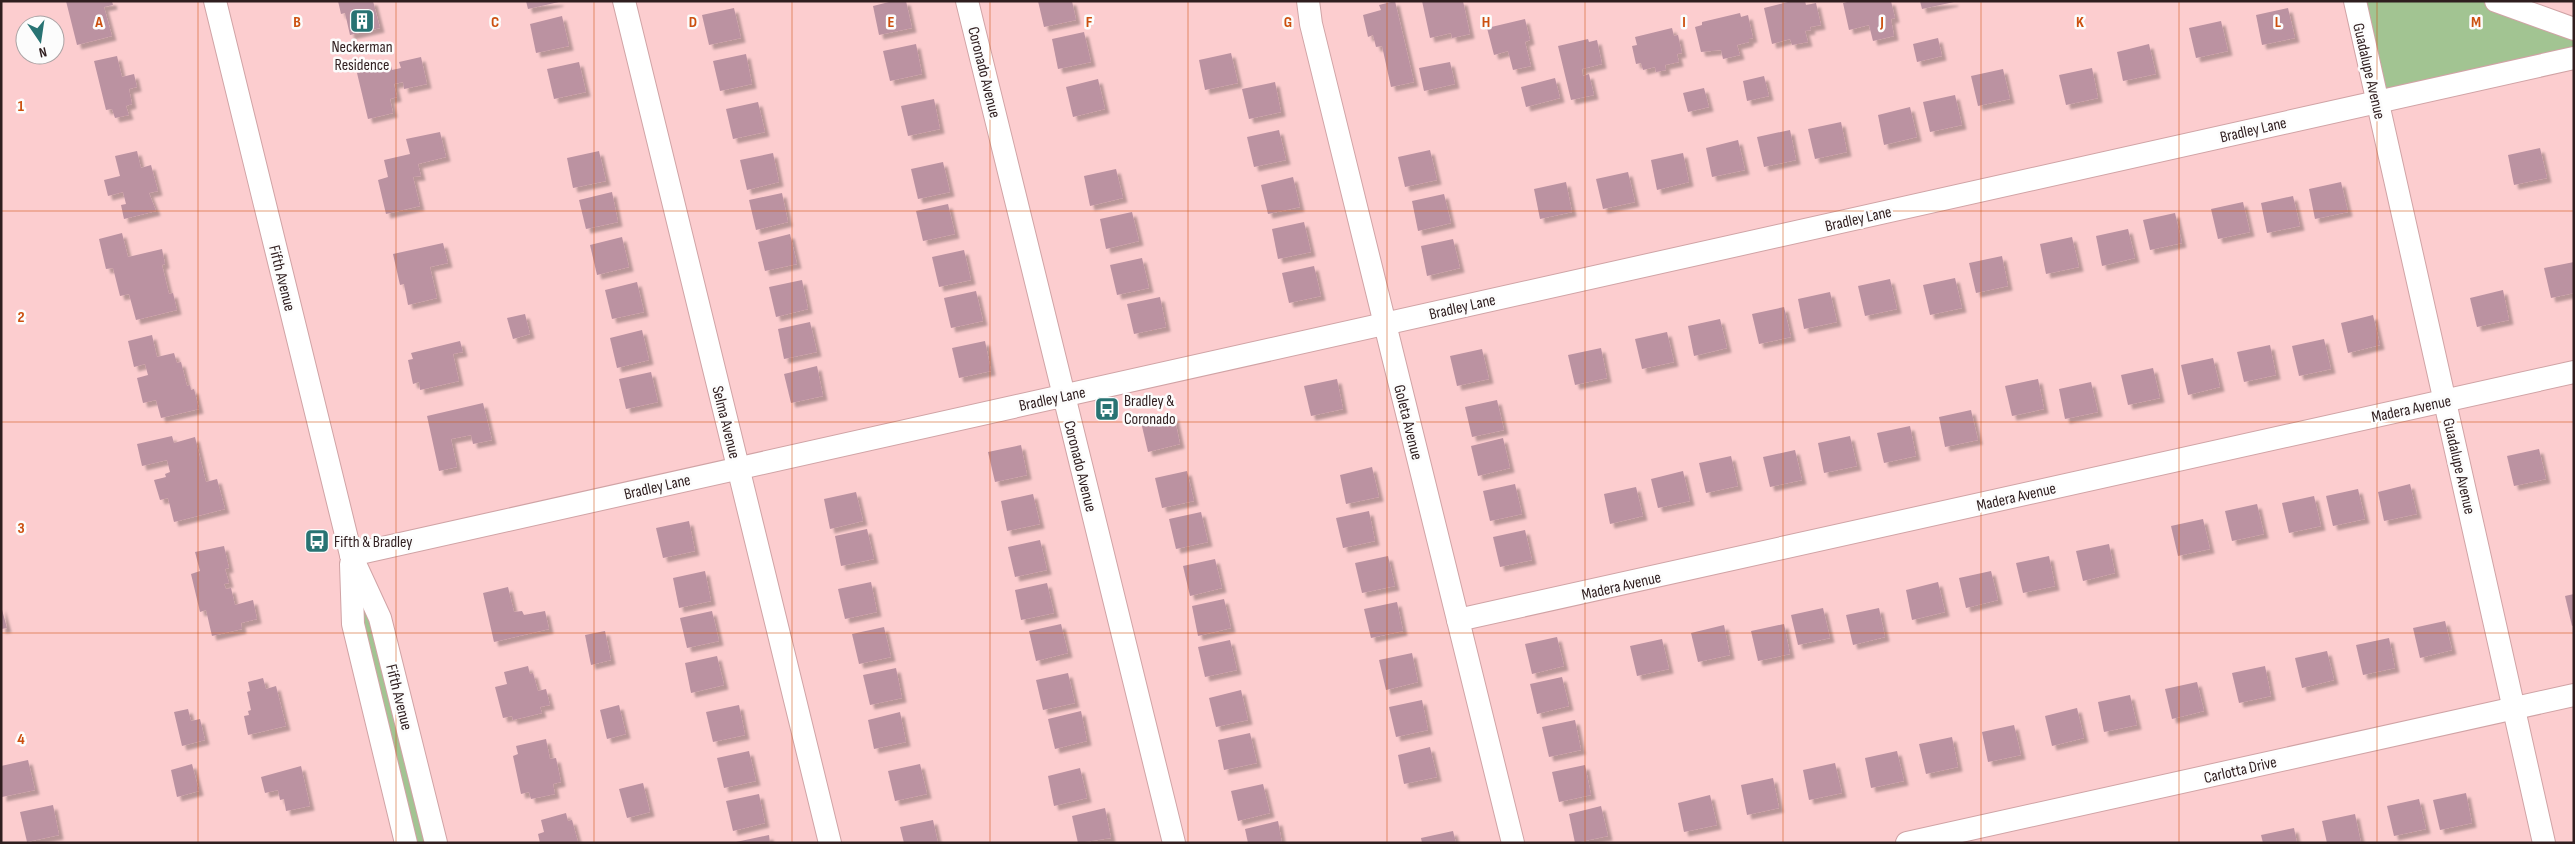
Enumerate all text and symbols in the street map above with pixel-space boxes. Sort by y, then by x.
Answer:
building icon: Neckerman Residence [349,8,375,34]
text: A [94,13,103,32]
text: B [293,13,301,32]
text: C [491,13,499,32]
text: D [689,13,697,32]
text: E [888,13,895,32]
text: F [1086,13,1093,32]
text: G [1284,13,1292,32]
text: H [1482,13,1490,32]
text: I [1682,13,1686,32]
text: J [1879,13,1884,32]
text: K [2076,13,2084,32]
text: L [2275,13,2282,32]
text: M [2471,13,2481,32]
north arrow [15,15,65,65]
street label: Guadalupe Avenue [2348,21,2389,121]
street label: Coronado Avenue [963,25,1004,120]
place label: Neckerman Residence [331,38,393,75]
text: N [37,43,48,61]
text: 1 [18,97,25,116]
street label: Bradley Lane [2218,114,2288,147]
street label: Bradley Lane [1823,203,1893,236]
street label: Fifth Avenue [264,243,299,313]
street label: Bradley Lane [1427,291,1497,324]
text: 2 [17,308,25,327]
street label: Bradley Lane [1017,383,1087,416]
street label: Goleta Avenue [1389,383,1426,462]
street label: Selma Avenue [707,384,744,461]
place label: Bradley & Coronado [1124,392,1176,429]
street label: Madera Avenue [2370,392,2453,427]
bus stop icon: Bradley & Coronado [1094,396,1120,422]
street label: Guadalupe Avenue [2438,416,2479,516]
street label: Coronado Avenue [1059,419,1100,514]
street label: Bradley Lane [622,471,692,504]
street label: Madera Avenue [1975,479,2058,516]
text: 3 [17,519,25,538]
bus stop icon: Fifth & Bradley [304,528,330,554]
place label: Fifth & Bradley [334,533,413,552]
street label: Madera Avenue [1580,568,1663,605]
street label: Fifth Avenue [381,662,416,732]
text: 4 [17,730,25,749]
street label: Carlotta Drive [2202,753,2279,788]

